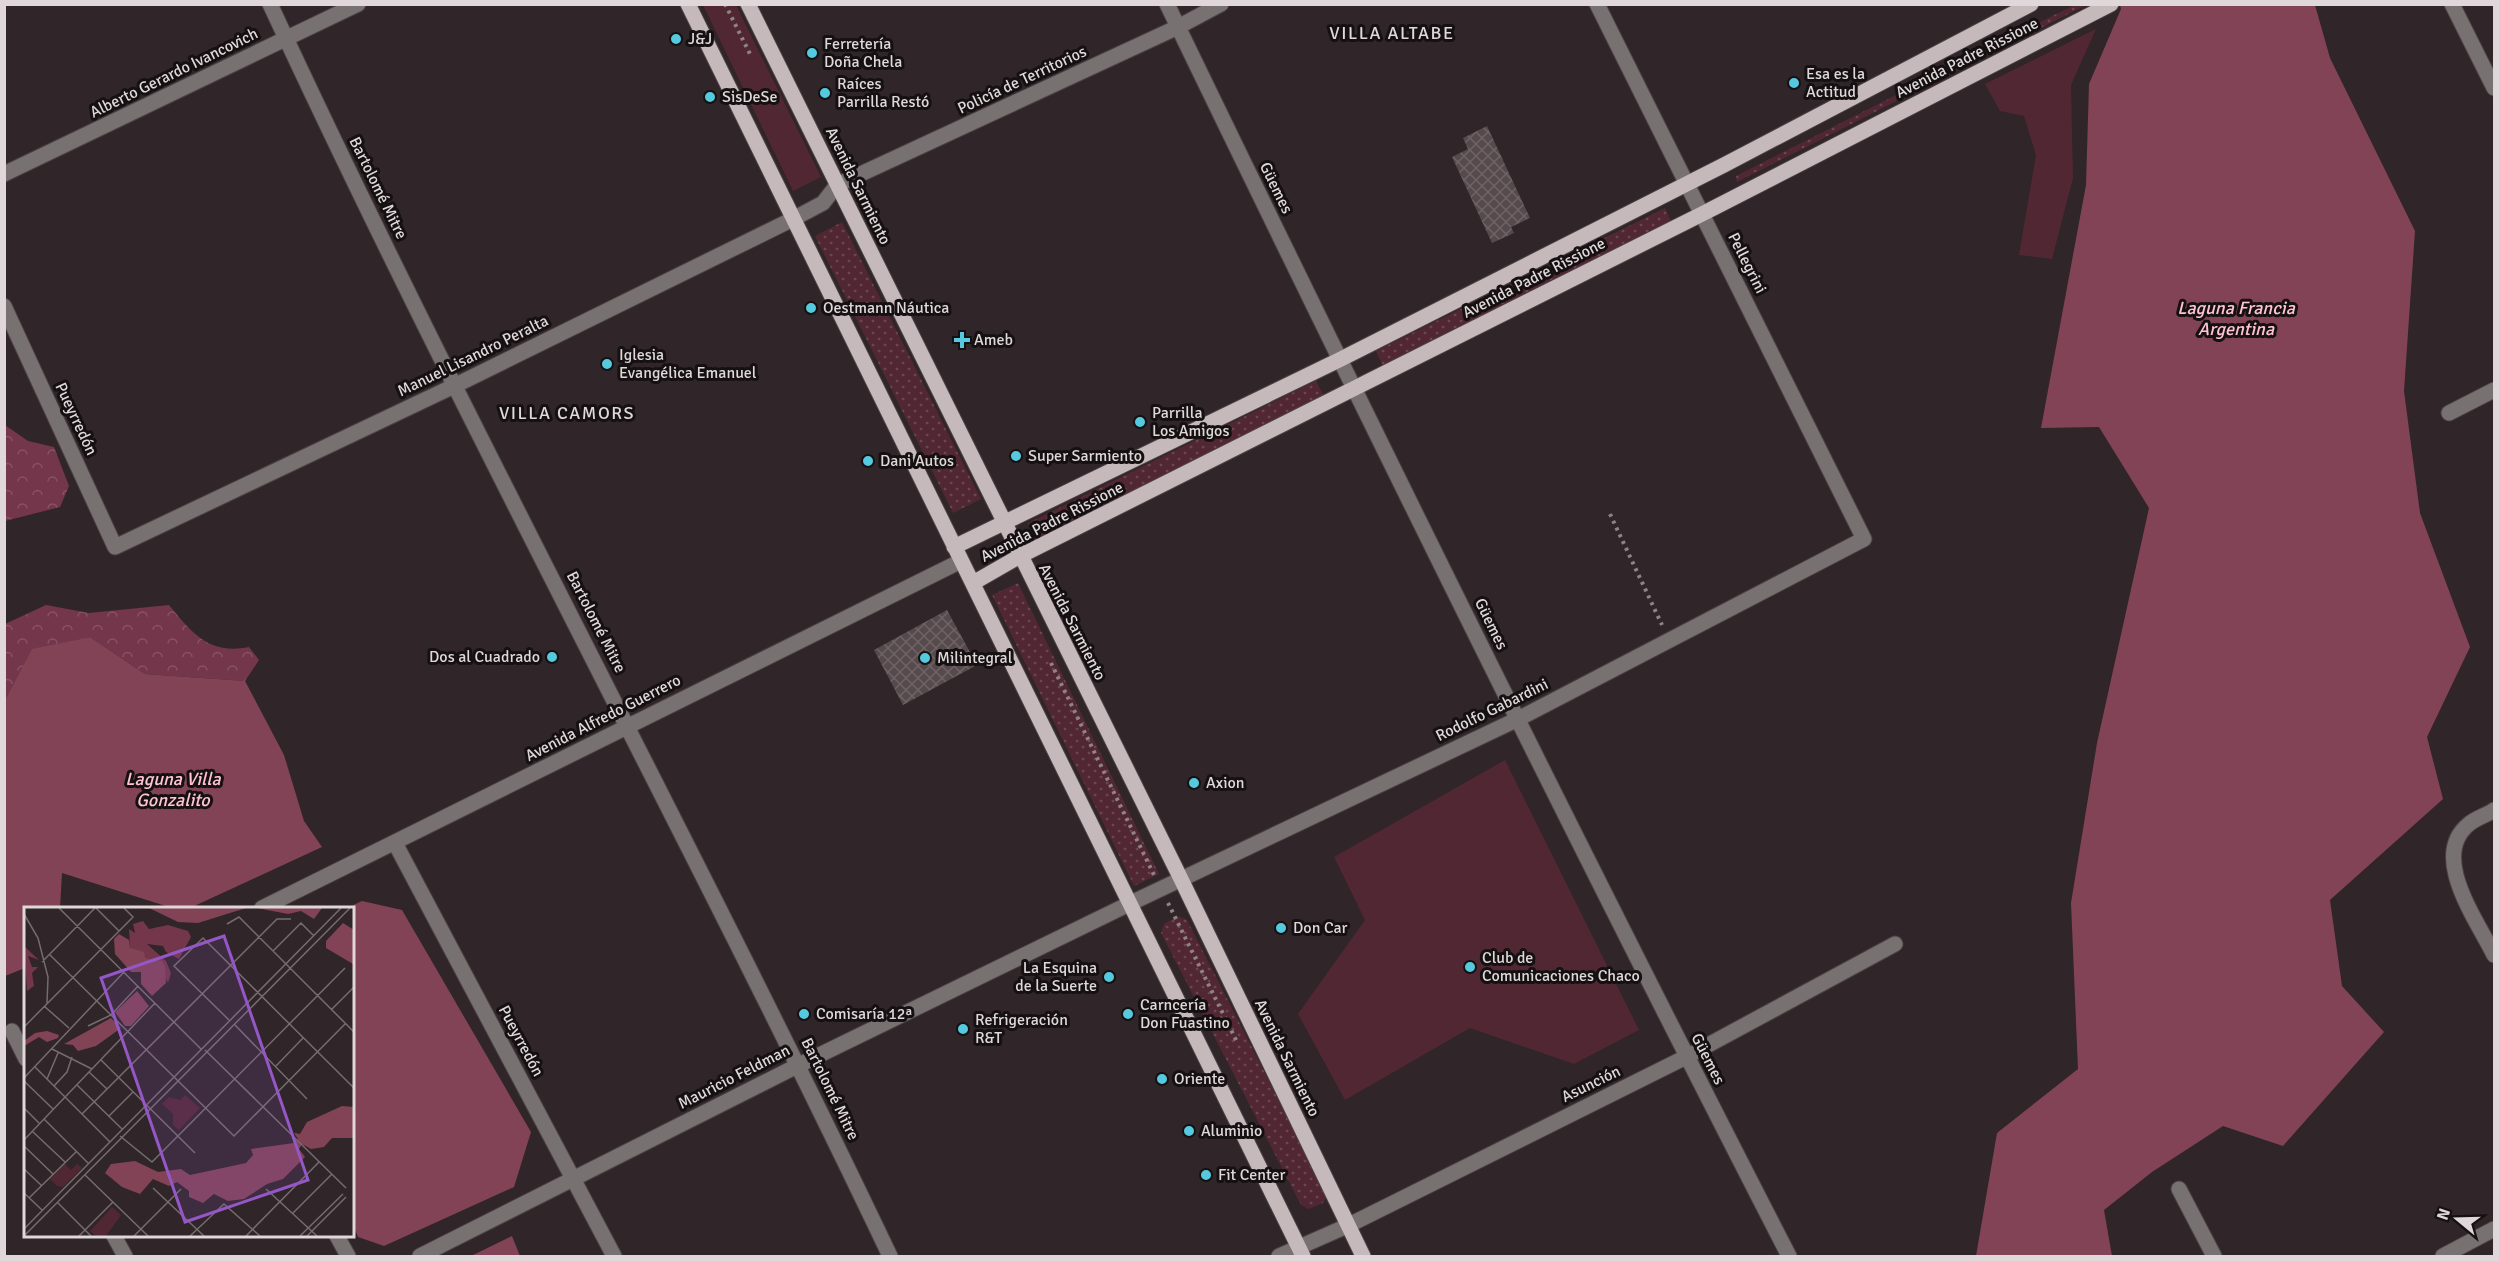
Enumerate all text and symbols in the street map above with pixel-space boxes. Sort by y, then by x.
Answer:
street label: Avenida Padre Rissione [1892,13,2042,103]
district label: VILLA ALTABE [1329,22,1455,44]
street label: Alberto Gerardo Ivancovich [87,24,261,122]
place label: J&J [688,29,712,49]
marker: J&J [669,32,683,46]
place label: Ferretería Doña Chela [824,34,902,72]
street label: Policía de Territorios [954,41,1090,119]
marker: Ferretería Doña Chela [805,46,819,60]
place label: Esa es la Actitud [1806,64,1865,102]
place label: Raíces Parrilla Restó [837,74,929,112]
marker: Esa es la Actitud [1787,76,1801,90]
marker: Raíces Parrilla Restó [818,86,832,100]
place label: SisDeSe [722,87,778,107]
marker: SisDeSe [703,90,717,104]
street label: Avenida Sarmiento [821,124,895,248]
street label: Bartolomé Mitre [345,134,411,242]
street label: Güemes [1255,159,1297,217]
street label: Pellegrini [1723,229,1771,297]
street label: Avenida Padre Rissione [1459,233,1609,323]
water label: Laguna Francia Argentina [2177,297,2296,340]
place label: Oestmann Náutica [823,298,949,318]
marker: Oestmann Náutica [804,301,818,315]
street label: Manuel Lisandro Peralta [394,311,552,401]
place label: Ameb [974,330,1013,350]
marker: Ameb [955,333,969,347]
place label: Iglesia Evangélica Emanuel [619,345,757,383]
marker: Iglesia Evangélica Emanuel [600,357,614,371]
street label: Pueyrredón [50,379,102,459]
district label: VILLA CAMORS [499,402,635,424]
place label: Parrilla Los Amigos [1152,403,1229,441]
marker: Parrilla Los Amigos [1133,415,1147,429]
place label: Super Sarmiento [1028,446,1142,466]
marker: Super Sarmiento [1009,449,1023,463]
place label: Dani Autos [880,451,954,471]
marker: Dani Autos [861,454,875,468]
street label: Avenida Padre Rissione [977,477,1127,567]
street label: Avenida Sarmiento [1034,560,1110,684]
street label: Bartolomé Mitre [562,568,630,676]
street label: Güemes [1470,595,1512,653]
place label: Dos al Cuadrado [429,647,540,667]
place label: Milintegral [937,648,1013,668]
marker: Dos al Cuadrado [545,650,559,664]
marker: Milintegral [918,651,932,665]
street label: Avenida Alfredo Guerrero [522,670,684,766]
street label: Rodolfo Gabardini [1432,674,1552,746]
water label: Laguna Villa Gonzalito [125,768,222,811]
place label: Axion [1206,773,1245,793]
marker: Axion [1187,776,1201,790]
inset map [24,907,354,1237]
place label: Don Car [1293,918,1348,938]
marker: Don Car [1274,921,1288,935]
place label: Club de Comunicaciones Chaco [1482,948,1640,986]
place label: La Esquina de la Suerte [1015,958,1097,996]
marker: Club de Comunicaciones Chaco [1463,960,1477,974]
marker: La Esquina de la Suerte [1102,970,1116,984]
place label: Carncería Don Fuastino [1140,995,1230,1033]
street label: Avenida Sarmiento [1250,996,1324,1120]
street label: Pueyrredón [494,1002,548,1080]
place label: Comisaría 12ª [816,1004,912,1024]
marker: Comisaría 12ª [797,1007,811,1021]
marker: Carncería Don Fuastino [1121,1007,1135,1021]
place label: Refrigeración R&T [975,1010,1068,1048]
marker: Refrigeración R&T [956,1022,970,1036]
street label: Güemes [1687,1030,1729,1088]
street label: Bartolomé Mitre [797,1035,863,1143]
street label: Mauricio Feldman [675,1040,793,1114]
street label: Asunción [1558,1061,1624,1107]
place label: Oriente [1174,1069,1225,1089]
marker: Oriente [1155,1072,1169,1086]
place label: Aluminio [1201,1121,1262,1141]
marker: Aluminio [1182,1124,1196,1138]
place label: Fit Center [1218,1165,1285,1185]
marker: Fit Center [1199,1168,1213,1182]
north arrow [2427,1189,2487,1249]
text: N [2432,1206,2455,1223]

